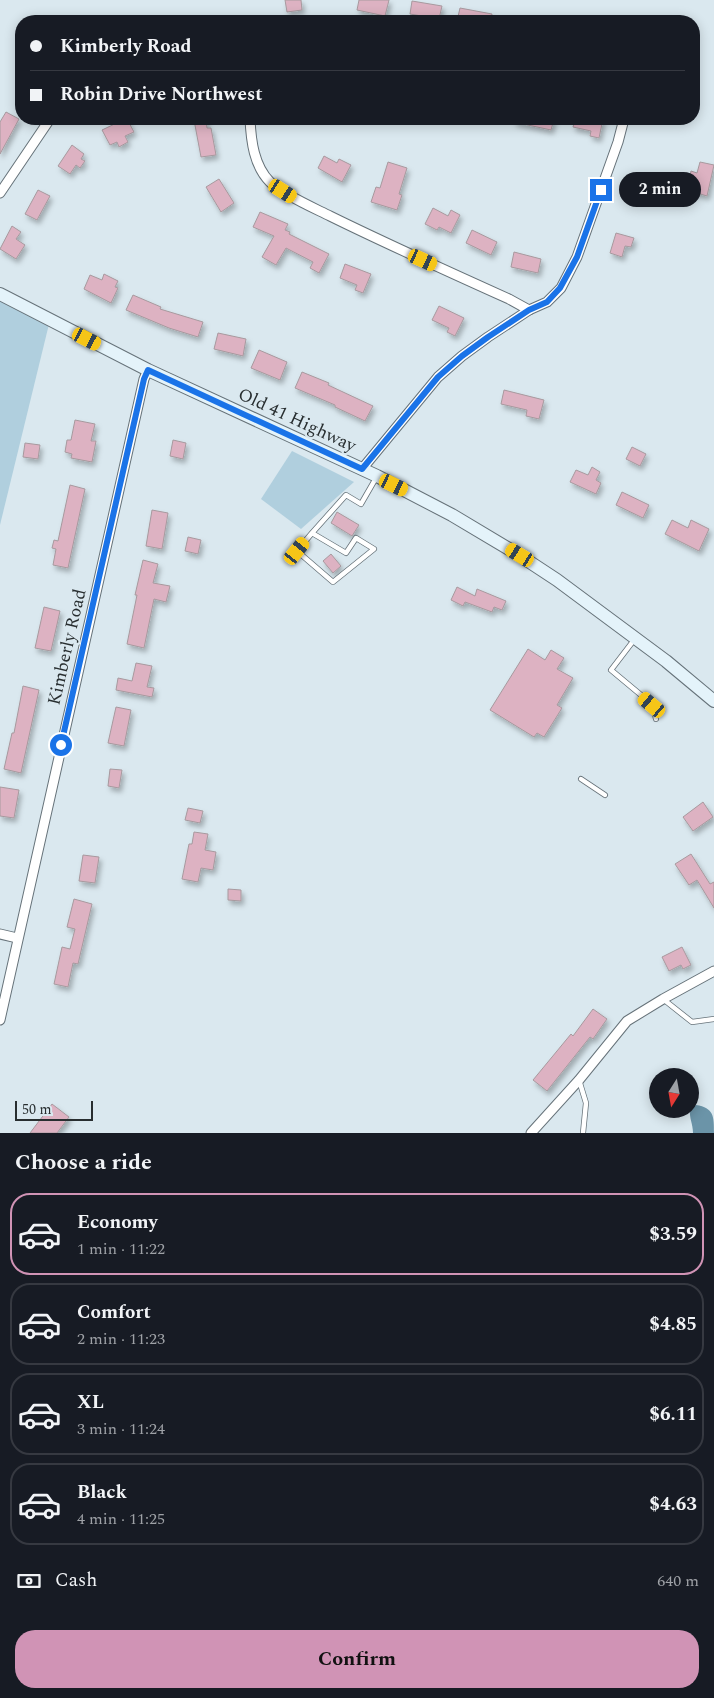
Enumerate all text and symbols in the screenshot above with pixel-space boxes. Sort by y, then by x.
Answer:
text: Kimberly Road [60,32,192,61]
text: Robin Drive Northwest [60,80,263,109]
callout: 2 min [618,172,701,208]
car [266,177,299,205]
text: 2 min [639,177,681,201]
route end [590,179,612,201]
car [406,247,439,273]
car [70,326,103,352]
street label: Old 41 Highway [233,381,362,460]
car [377,472,410,498]
car [281,535,312,567]
car [503,541,536,569]
street label: Kimberly Road [40,586,94,708]
car [635,690,668,720]
route start [50,734,72,756]
north arrow [649,1068,699,1118]
map controls [649,1068,699,1118]
scale bar [15,1098,92,1121]
text: 50 m [22,1099,52,1120]
text: Choose a ride [15,1146,152,1179]
text: Economy [77,1208,158,1237]
icon: car [17,1212,62,1257]
text: $3.59 [649,1220,697,1249]
text: 1 min · 11:22 [77,1237,165,1261]
text: Comfort [77,1298,151,1327]
icon: car [17,1302,62,1347]
text: $4.85 [649,1310,697,1339]
text: 2 min · 11:23 [77,1327,165,1351]
text: XL [77,1388,104,1417]
icon: car [17,1392,62,1437]
text: $6.11 [649,1400,697,1429]
text: 3 min · 11:24 [77,1417,165,1441]
text: Black [77,1478,127,1507]
icon: car [17,1482,62,1527]
text: $4.63 [649,1490,697,1519]
text: 4 min · 11:25 [77,1507,165,1531]
text: Cash [55,1566,97,1595]
icon: cash [15,1567,43,1595]
text: 640 m [657,1569,699,1593]
button: Confirm [15,1630,699,1688]

